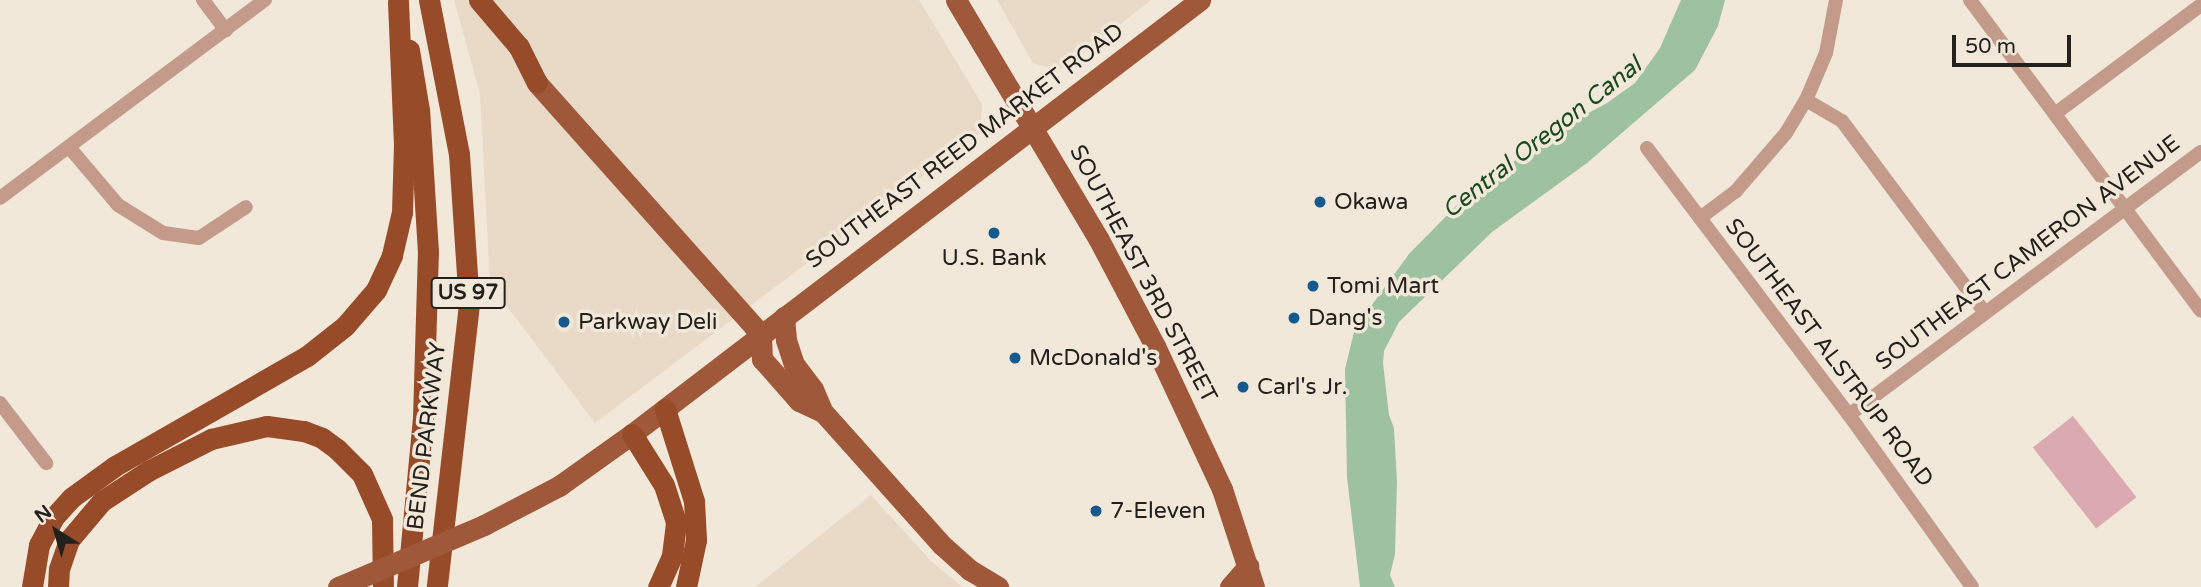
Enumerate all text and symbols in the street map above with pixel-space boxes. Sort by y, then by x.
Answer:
street label: SOUTHEAST REED MARKET ROAD [801,17,1129,275]
scale bar [1956,21,2075,65]
text: 50 m [1965,34,2016,59]
water label: Central Oregon Canal [1437,51,1647,225]
street label: SOUTHEAST CAMERON AVENUE [1870,130,2186,376]
street label: SOUTHEAST 3RD STREET [1063,140,1223,408]
place label: Okawa [1334,188,1408,216]
marker: Okawa [1312,194,1328,210]
street label: SOUTHEAST ALSTRUP ROAD [1719,213,1939,493]
marker: U.S. Bank [986,225,1002,241]
place label: U.S. Bank [942,244,1046,272]
place label: Tomi Mart [1327,272,1439,300]
road number: US 97 [430,276,506,310]
marker: Tomi Mart [1305,278,1321,294]
place label: Dang's [1308,304,1383,332]
place label: Parkway Deli [578,308,718,336]
marker: Dang's [1286,310,1302,326]
marker: Parkway Deli [556,314,572,330]
street label: BEND PARKWAY [402,340,452,532]
place label: McDonald's [1029,344,1157,372]
marker: McDonald's [1007,350,1023,366]
place label: Carl's Jr. [1257,373,1347,401]
marker: Carl's Jr. [1235,379,1251,395]
north arrow [21,496,91,566]
place label: 7-Eleven [1110,497,1206,525]
text: N [31,501,56,528]
marker: 7-Eleven [1088,503,1104,519]

